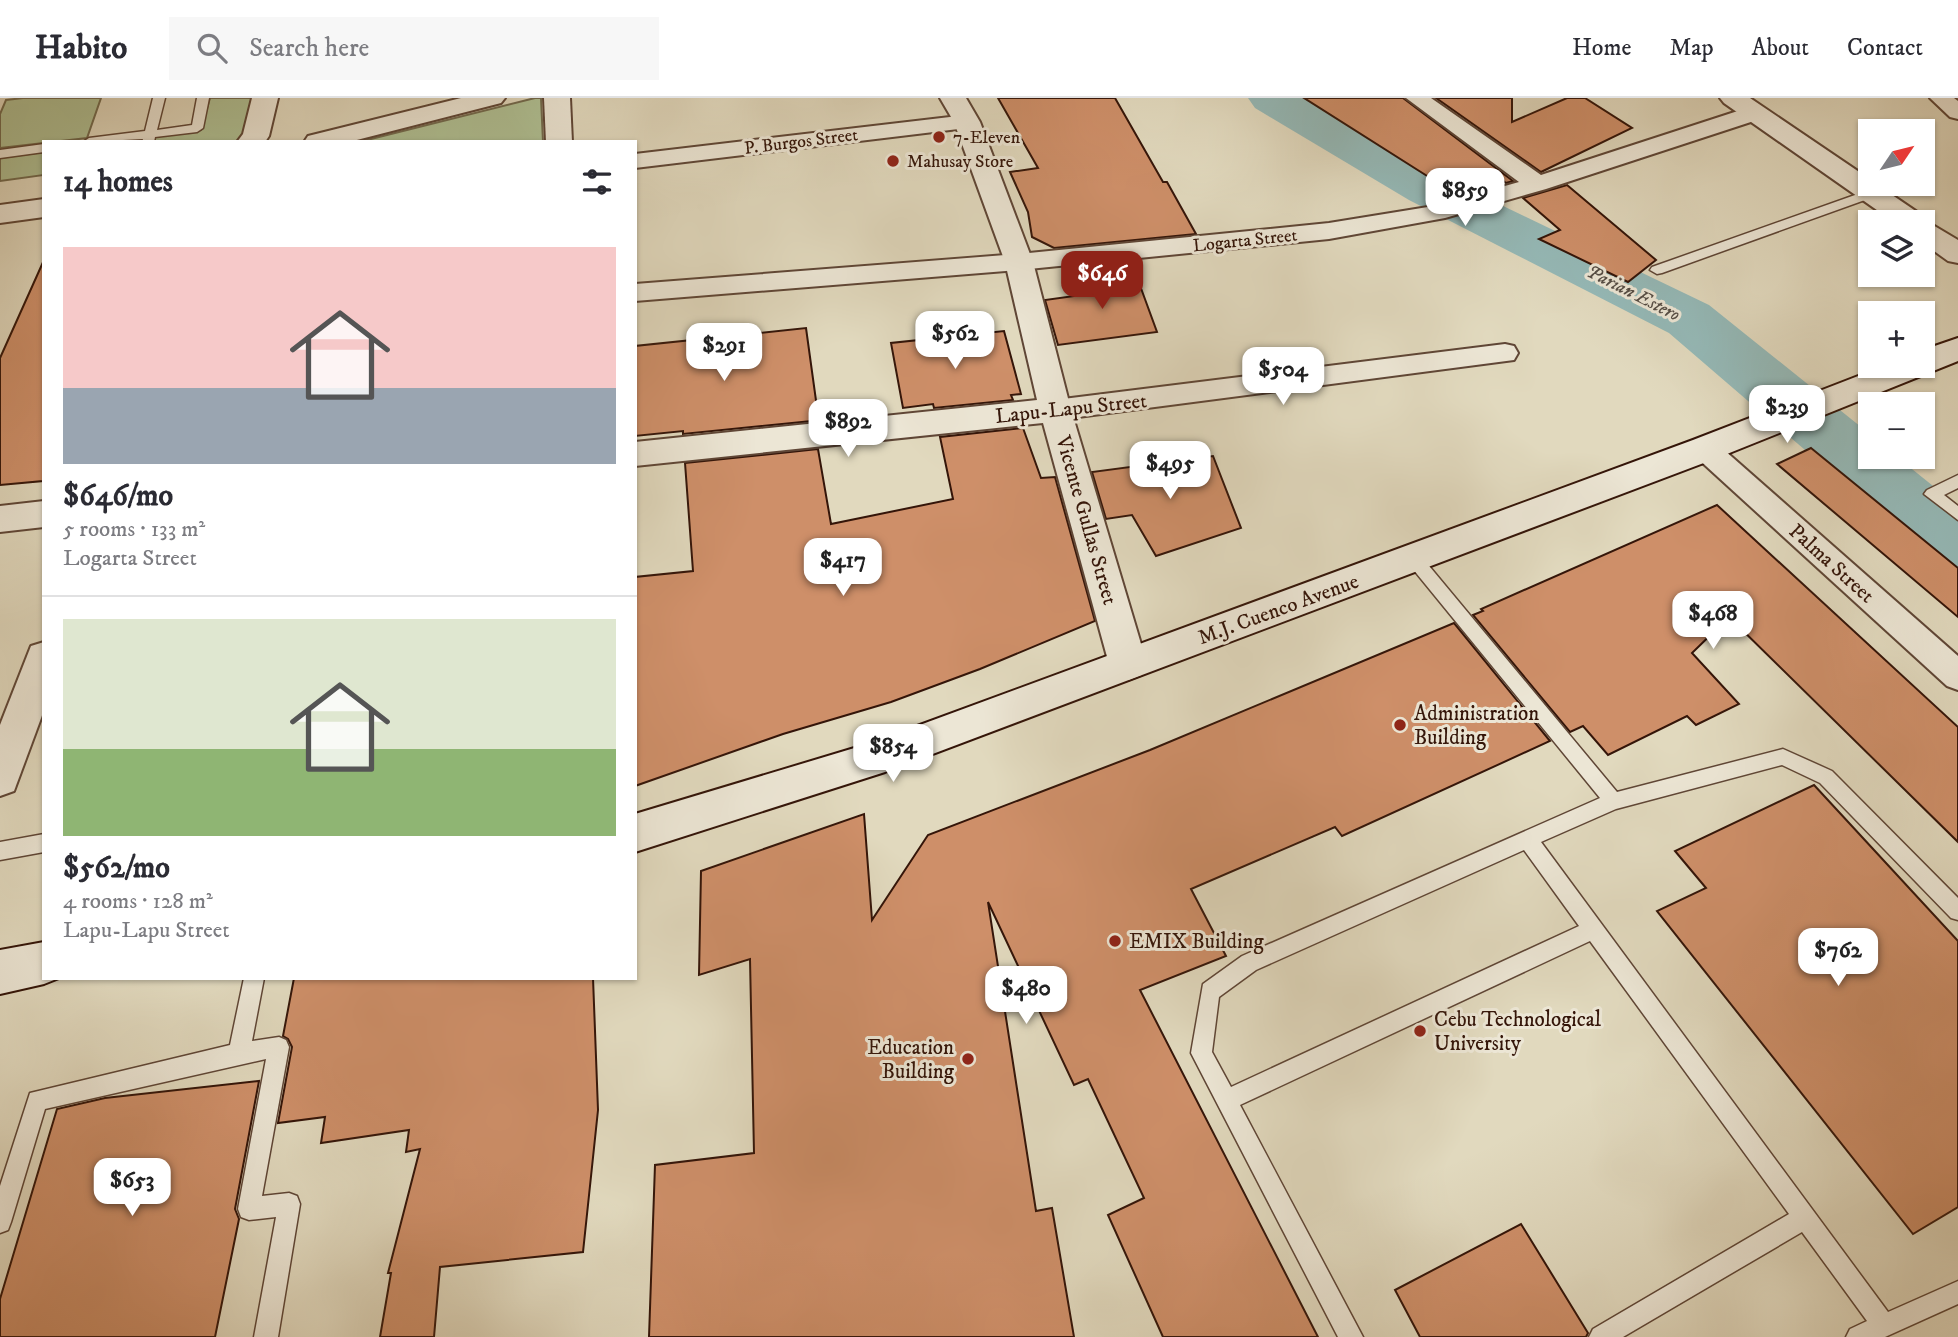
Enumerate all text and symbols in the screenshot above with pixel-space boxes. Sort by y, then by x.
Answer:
search box [169,17,659,80]
text: Habito [35,28,127,69]
icon: search [193,29,231,67]
text: Search here [249,32,369,65]
text: Home [1572,33,1631,63]
text: Map [1669,33,1714,63]
text: About [1752,33,1809,63]
text: Contact [1847,33,1923,63]
north arrow [1858,119,1936,196]
map controls [1858,119,1935,469]
street label: P. Burgos Street [743,124,859,160]
place label: 7-Eleven [953,127,1021,149]
marker: 7-Eleven [931,129,947,145]
place label: Mahusay Store [907,151,1013,173]
marker: Mahusay Store [885,153,901,169]
icon: filters [578,163,616,201]
text: 14 homes [63,164,173,201]
pin: $859 [1424,169,1506,228]
text: $859 [1442,176,1488,205]
button: layers [1858,210,1935,287]
street label: Logarta Street [1192,225,1299,257]
pin: $646 [1061,252,1143,311]
text: $646 [1077,259,1127,288]
water label: Parian Estero [1583,260,1684,327]
icon: home [277,292,403,418]
button: + [1858,301,1935,378]
pin: $562 [914,312,996,371]
text: $562 [931,319,979,348]
pin: $291 [683,324,765,383]
text: $291 [702,331,746,360]
pin: $504 [1242,348,1324,407]
text: $504 [1258,355,1308,384]
pin: $239 [1746,386,1828,445]
street label: Lapu-Lapu Street [994,388,1148,430]
button: − [1858,392,1935,469]
text: $239 [1765,393,1809,422]
pin: $892 [807,400,889,459]
text: $892 [825,407,871,436]
street label: Vicente Gullas Street [1049,432,1123,608]
pin: $495 [1129,442,1211,501]
text: $495 [1146,449,1194,478]
text: $646/mo [63,478,173,515]
text: 5 rooms · 133 m² [63,515,205,544]
street label: Palma Street [1783,519,1880,609]
pin: $417 [802,538,884,598]
text: Logarta Street [63,544,197,573]
text: $417 [820,546,866,575]
street label: M.J. Cuenco Avenue [1194,569,1363,651]
pin: $468 [1672,592,1754,651]
text: $468 [1688,599,1738,628]
icon: home [277,664,403,790]
place label: Administration Building [1414,701,1539,751]
marker: Administration Building [1392,717,1408,733]
pin: $854 [852,724,934,784]
text: $854 [869,732,917,761]
text: $562/mo [63,850,170,887]
text: 4 rooms · 128 m² [63,887,213,916]
text: Lapu-Lapu Street [63,916,230,945]
pin: $762 [1797,928,1879,988]
place label: EMIX Building [1129,929,1264,955]
marker: EMIX Building [1107,933,1123,949]
text: $762 [1814,936,1862,965]
pin: $480 [985,967,1067,1026]
text: $480 [1001,974,1051,1003]
place label: Cebu Technological University [1434,1007,1602,1057]
marker: Cebu Technological University [1412,1023,1428,1039]
place label: Education Building [867,1035,955,1085]
marker: Education Building [960,1051,976,1067]
pin: $653 [91,1158,173,1218]
text: $653 [110,1166,154,1195]

